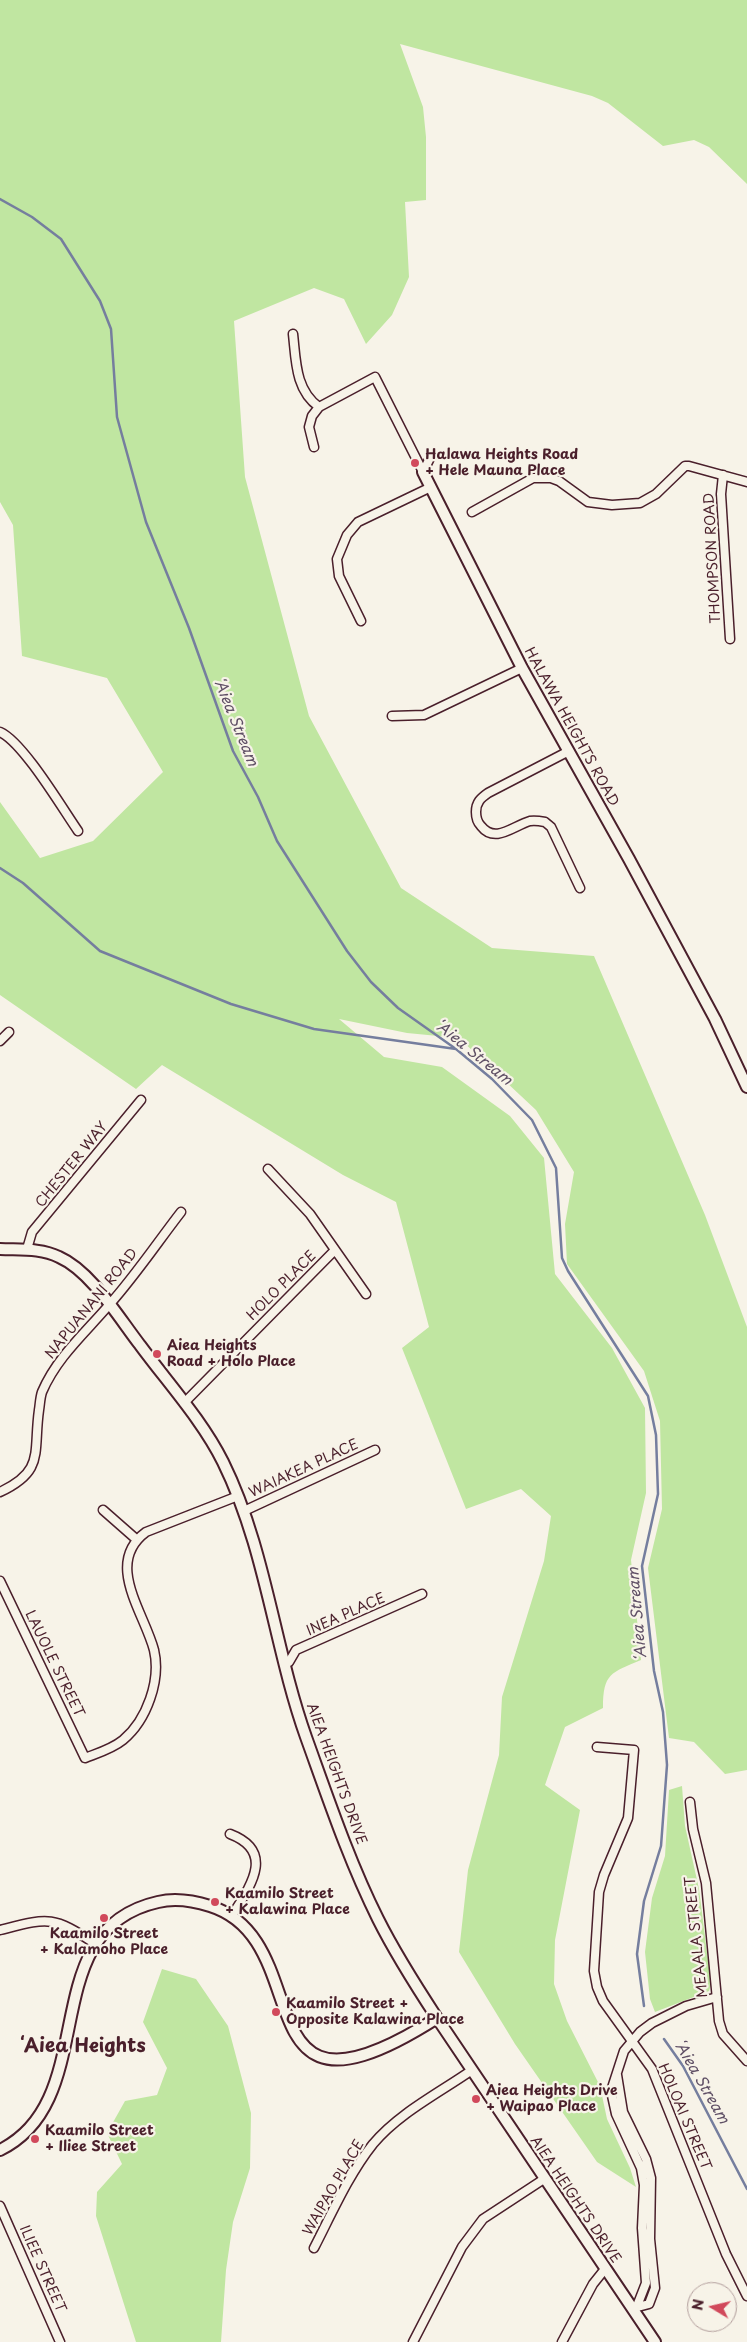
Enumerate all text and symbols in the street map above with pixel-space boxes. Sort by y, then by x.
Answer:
place label: Halawa Heights Road + Hele Mauna Place [425,447,578,480]
marker: Halawa Heights Road + Hele Mauna Place [409,457,421,469]
street label: THOMPSON ROAD [701,492,725,624]
street label: HALAWA HEIGHTS ROAD [520,645,622,809]
water label: ʻAiea Stream [209,675,261,769]
water label: ʻAiea Stream [431,1016,515,1090]
street label: CHESTER WAY [32,1119,112,1211]
street label: NAPUANANI ROAD [42,1245,142,1363]
street label: HOLO PLACE [244,1248,320,1324]
place label: Aiea Heights Road + Holo Place [167,1338,296,1370]
marker: Aiea Heights Road + Holo Place [151,1348,163,1360]
street label: WAIAKEA PLACE [247,1436,361,1502]
water label: ʻAiea Stream [625,1566,651,1662]
street label: INEA PLACE [304,1590,388,1640]
street label: LAUOLE STREET [21,1608,87,1720]
street label: AIEA HEIGHTS DRIVE [303,1701,369,1847]
street label: MEAALA STREET [682,1876,712,1998]
place label: Kaamilo Street + Kalawina Place [225,1886,350,1918]
marker: Kaamilo Street + Kalawina Place [209,1896,221,1908]
marker: Kaamilo Street + Kalamoho Place [98,1912,110,1924]
place label: Kaamilo Street + Kalamoho Place [40,1926,168,1958]
place label: Kaamilo Street + Opposite Kalawina Place [286,1996,464,2028]
marker: Kaamilo Street + Opposite Kalawina Place [270,2006,282,2018]
district label: ʻAiea Heights [20,2036,146,2058]
water label: ʻAiea Stream [670,2037,732,2127]
street label: HOLOAI STREET [654,2061,714,2173]
place label: Aiea Heights Drive + Waipao Place [486,2083,618,2116]
marker: Aiea Heights Drive + Waipao Place [470,2093,482,2105]
place label: Kaamilo Street + Iliee Street [45,2123,154,2156]
marker: Kaamilo Street + Iliee Street [29,2133,41,2145]
street label: AIEA HEIGHTS DRIVE [526,2133,624,2267]
street label: WAIPAO PLACE [300,2137,368,2239]
street label: ILIEE STREET [15,2223,69,2315]
north arrow [687,2282,737,2332]
text: N [686,2298,709,2312]

